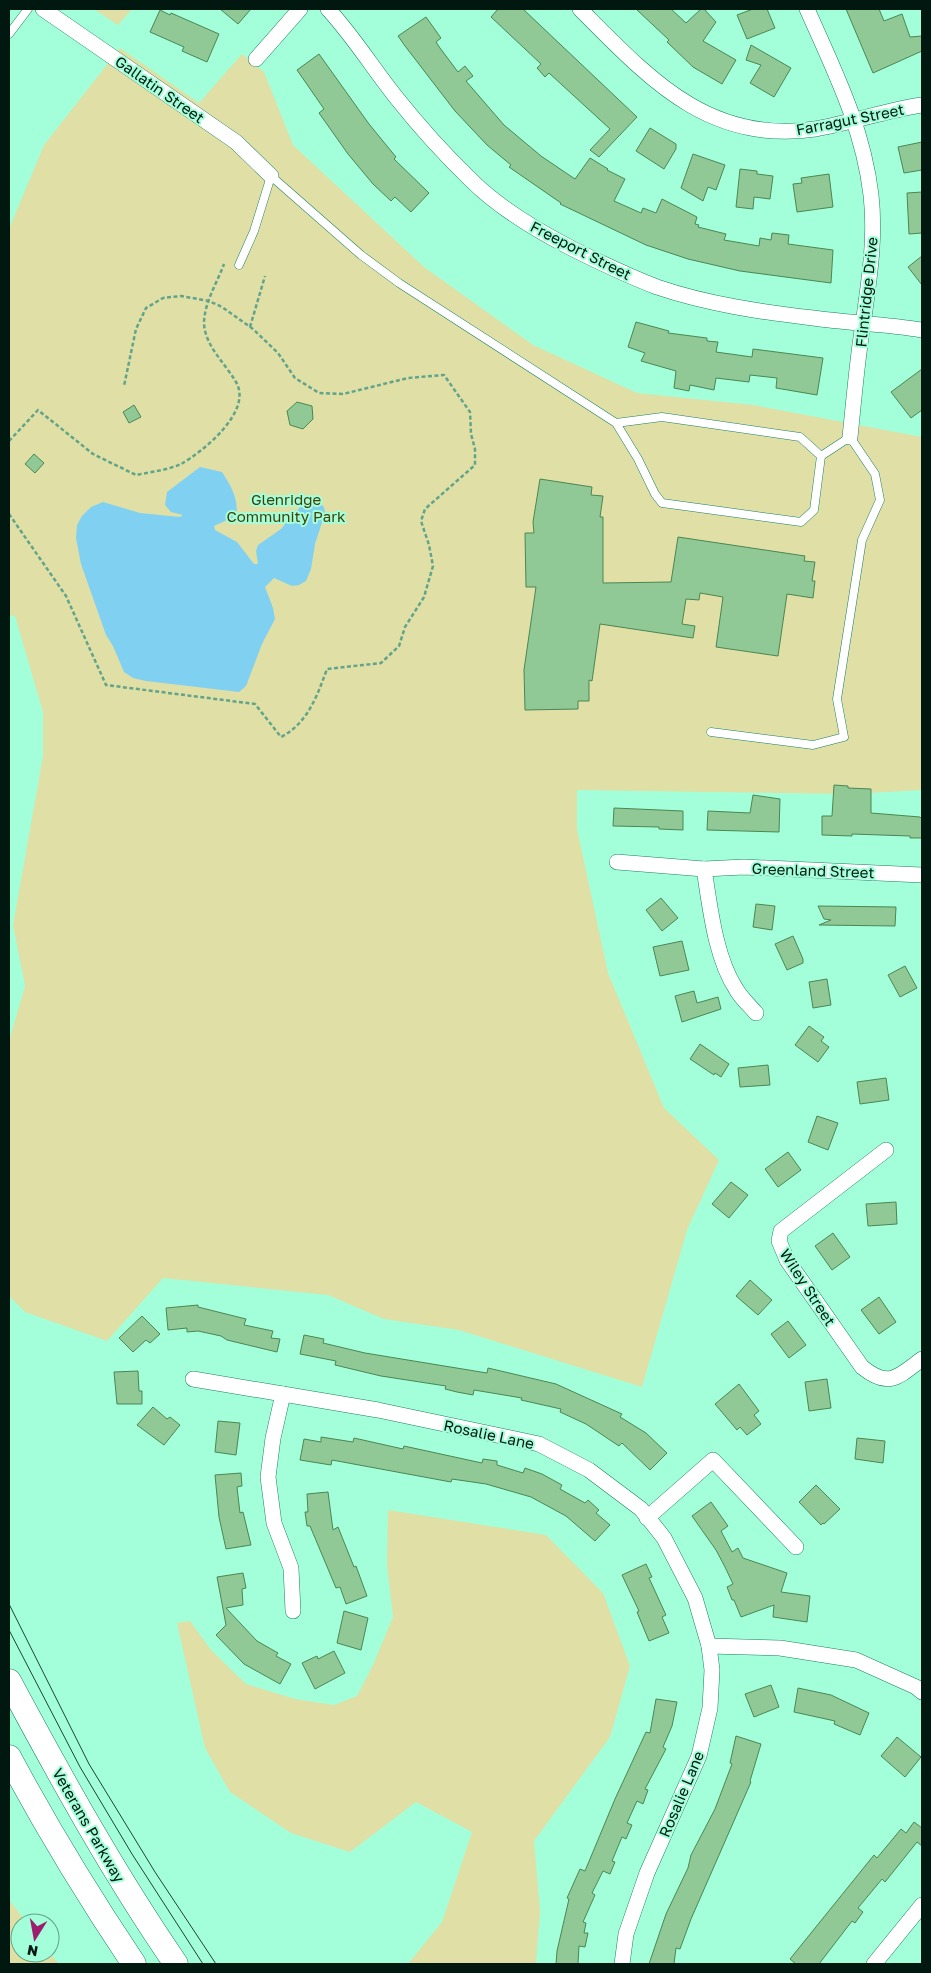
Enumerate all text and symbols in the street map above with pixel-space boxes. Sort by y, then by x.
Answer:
street label: Gallatin Street [112,52,208,126]
street label: Farragut Street [795,100,905,138]
street label: Freeport Street [528,217,634,283]
street label: Flintridge Drive [851,236,881,348]
park label: Glenridge Community Park [227,490,346,525]
street label: Greenland Street [751,859,875,881]
street label: Wiley Street [776,1245,840,1329]
street label: Rosalie Lane [442,1416,536,1452]
street label: Rosalie Lane [655,1748,707,1840]
street label: Veterans Parkway [49,1765,129,1886]
north arrow [10,1913,60,1963]
text: N [26,1942,39,1961]

